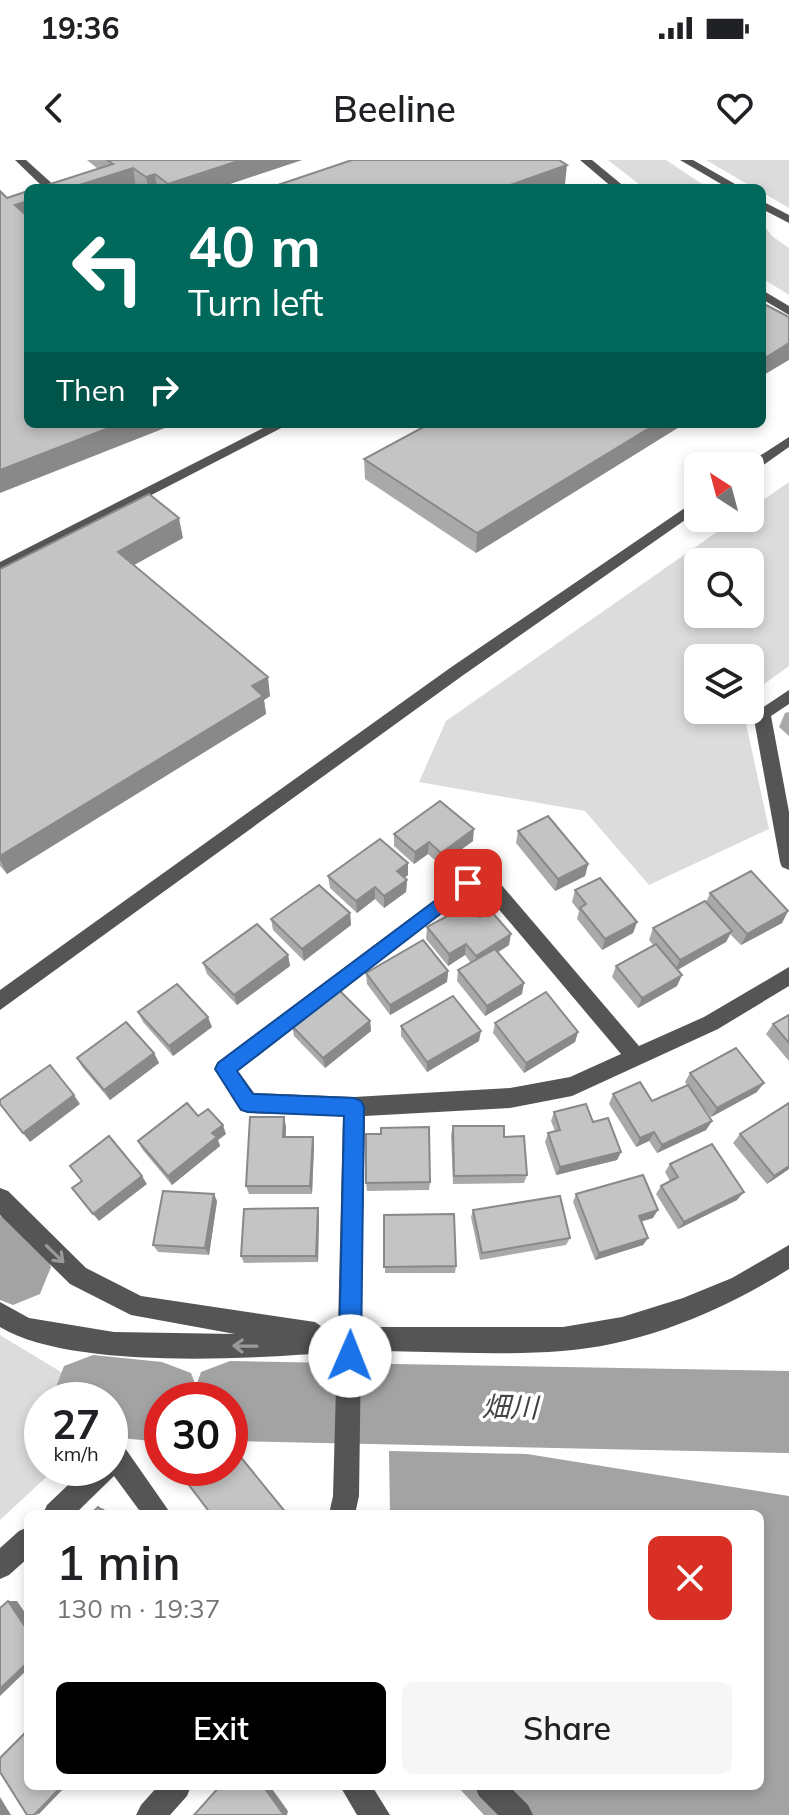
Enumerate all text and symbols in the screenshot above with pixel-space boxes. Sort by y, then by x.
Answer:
text: 19:36 [40,9,119,47]
icon: back [32,86,76,130]
text: Beeline [333,86,456,131]
icon: heart [713,86,757,130]
text: 40 m [188,211,321,281]
icon: left [56,216,160,320]
text: Turn left [188,280,324,325]
icon: right [142,368,186,412]
text: Then [56,371,126,409]
north arrow [684,452,764,532]
map controls [684,452,764,724]
button: search [684,548,764,628]
button: layers [684,644,764,724]
pin [434,849,502,917]
icon: arrive [446,861,490,905]
one-way arrow [45,1244,64,1263]
position arrow [308,1314,392,1398]
one-way arrow [232,1338,259,1354]
speed limit sign: 30 [144,1382,248,1486]
water label: 畑川 [482,1389,541,1425]
text: 27 [52,1399,100,1449]
text: km/h [53,1441,99,1466]
text: 1 min [56,1532,181,1592]
button: close [648,1536,732,1620]
text: 130 m · 19:37 [56,1592,220,1625]
button: Exit [56,1682,386,1774]
button: Share [402,1682,732,1774]

